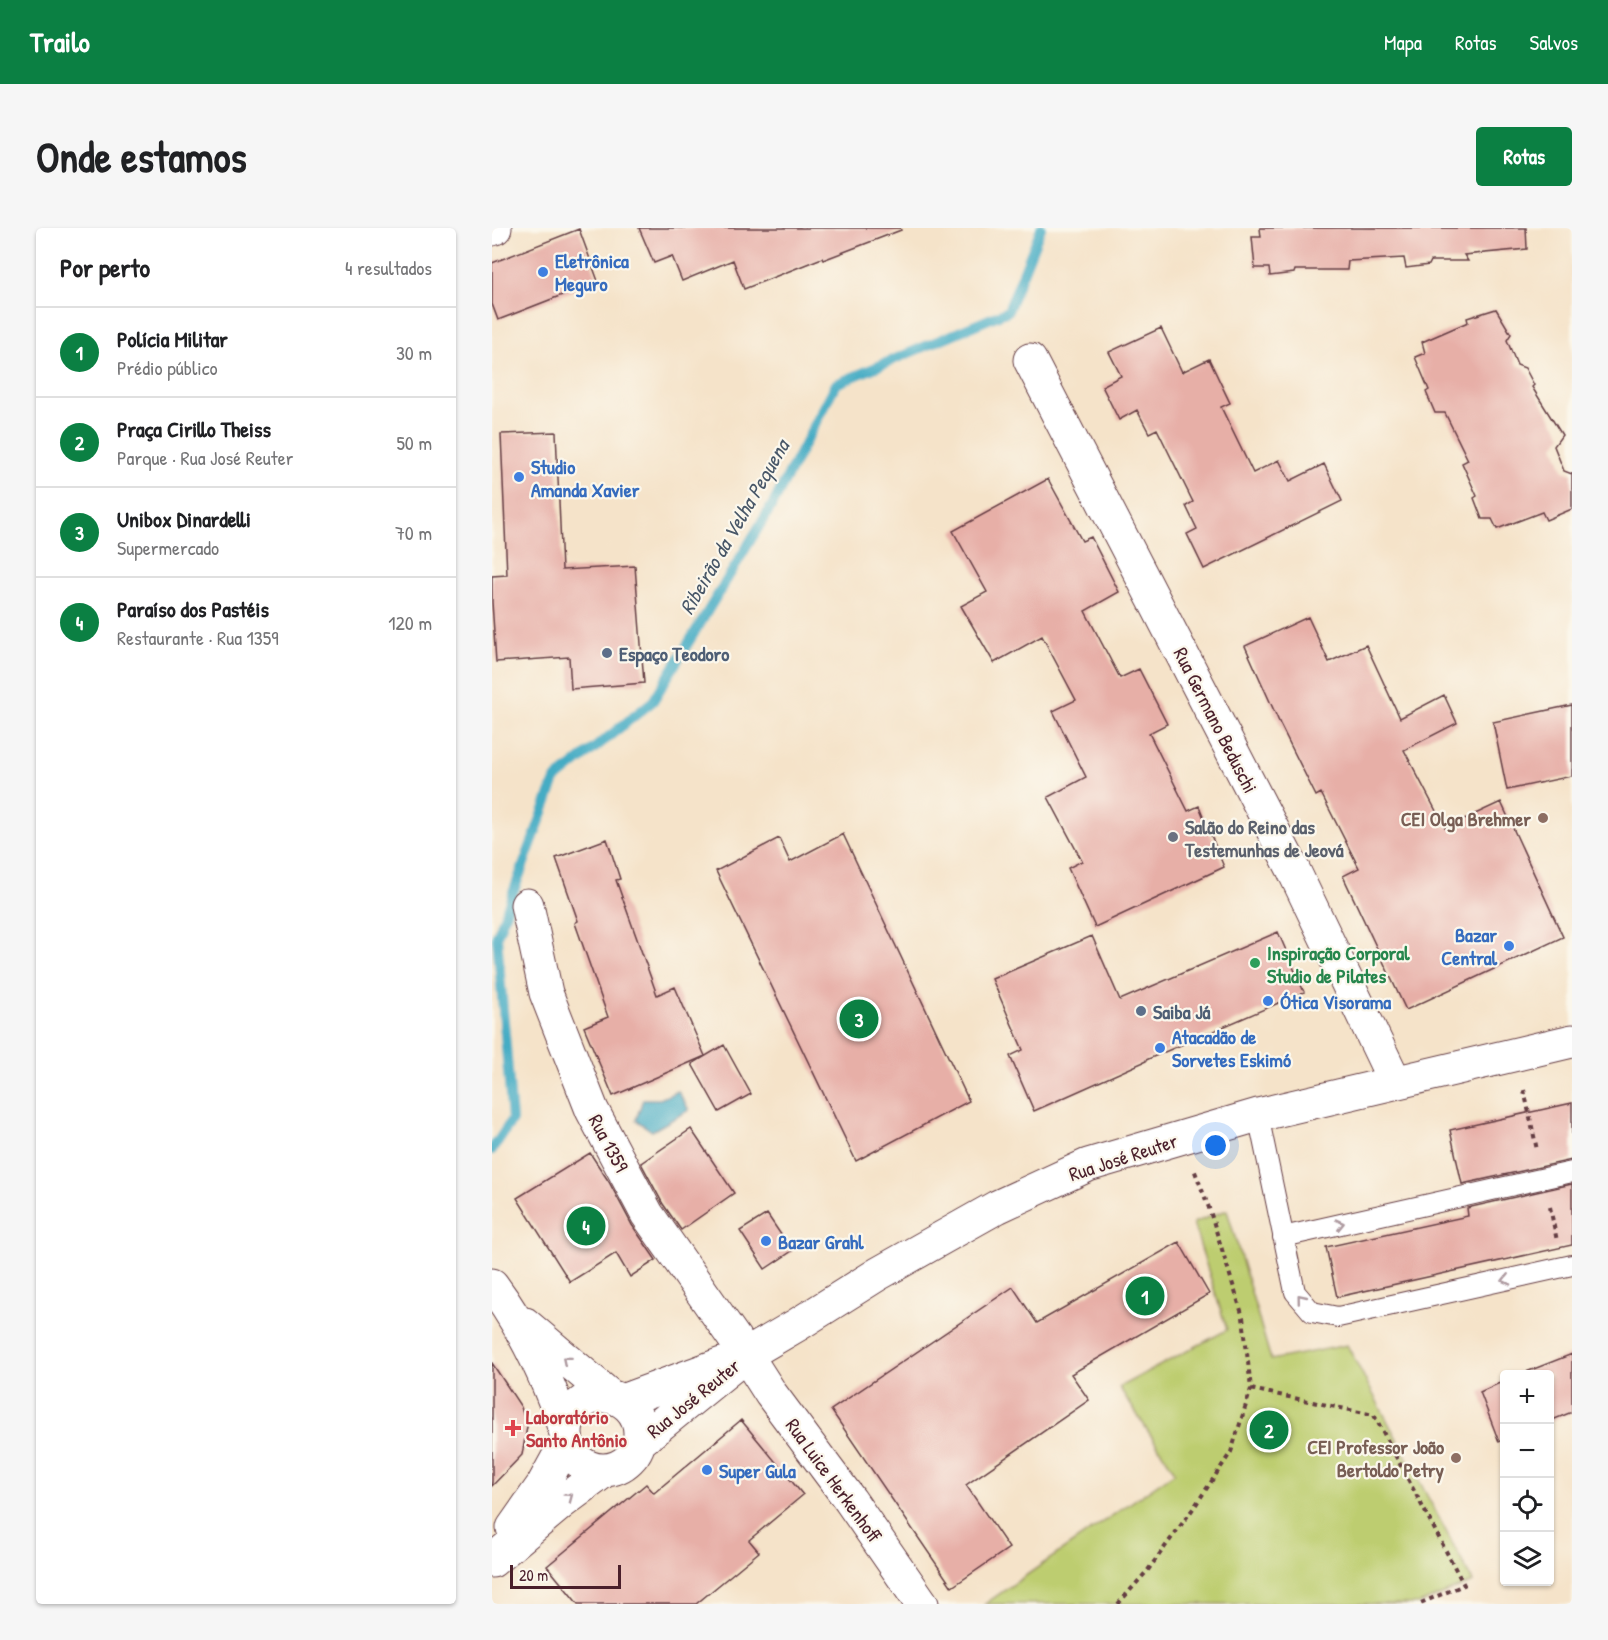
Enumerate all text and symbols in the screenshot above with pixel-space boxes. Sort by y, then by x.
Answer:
text: Trailo [30,23,90,61]
text: Mapa [1384,28,1422,57]
text: Rotas [1455,28,1497,57]
text: Salvos [1530,28,1578,57]
button: Rotas [1476,127,1572,186]
text: Onde estamos [36,128,247,185]
place label: Eletrônica Meguro [555,247,629,298]
text: Por perto [60,250,150,285]
text: 4 resultados [345,254,432,281]
marker: Eletrônica Meguro [536,265,550,279]
text: Polícia Militar [117,324,228,354]
text: 1 [76,339,83,366]
text: 30 m [396,339,432,366]
text: Prédio público [117,354,218,381]
text: Praça Cirillo Theiss [117,414,271,444]
text: 2 [75,429,84,456]
text: 50 m [396,429,432,456]
water label: Ribeirão da Velha Pequena [672,432,797,620]
text: Parque · Rua José Reuter [117,444,293,471]
place label: Studio Amanda Xavier [531,453,640,503]
marker: Studio Amanda Xavier [512,470,526,484]
text: Unibox Dinardelli [117,504,251,534]
text: 3 [75,519,84,546]
text: 70 m [395,519,432,546]
text: Supermercado [117,534,219,561]
text: Paraíso dos Pastéis [117,594,269,624]
text: 4 [76,609,83,636]
text: 120 m [388,609,432,636]
text: Restaurante · Rua 1359 [117,624,279,651]
place label: Espaço Teodoro [619,640,729,668]
street label: Rua Germano Beduschi [1168,643,1264,797]
marker: Espaço Teodoro [600,646,614,660]
place label: CEI Olga Brehmer [1401,805,1531,833]
marker: CEI Olga Brehmer [1536,811,1550,825]
place label: Salão do Reino das Testemunhas de Jeová [1184,813,1344,863]
marker: Salão do Reino das Testemunhas de Jeová [1166,830,1180,844]
place label: Bazar Central [1441,921,1498,971]
place label: Inspiração Corporal Studio de Pilates [1267,939,1410,989]
marker: Bazar Central [1502,939,1516,953]
marker: Inspiração Corporal Studio de Pilates [1248,956,1262,970]
place label: Ótica Visorama [1280,988,1391,1015]
marker: Ótica Visorama [1261,994,1275,1008]
pin: 3 [840,996,878,1042]
place label: Saiba Já [1153,998,1211,1025]
marker: Saiba Já [1134,1004,1148,1018]
place label: Atacadão de Sorvetes Eskimó [1172,1023,1291,1073]
marker: Atacadão de Sorvetes Eskimó [1153,1041,1167,1055]
street label: Rua 1359 [583,1109,635,1177]
street label: Rua José Reuter [1065,1127,1181,1187]
your location [1201,1131,1230,1160]
pin: 4 [566,1204,605,1248]
one-way arrow [1335,1218,1345,1231]
place label: Bazar Grahl [778,1228,864,1255]
marker: Bazar Grahl [759,1234,773,1248]
one-way arrow [1501,1273,1511,1286]
pin: 1 [1126,1274,1164,1318]
one-way arrow [1297,1294,1308,1305]
street label: Rua José Reuter [641,1352,746,1444]
one-way arrow [562,1356,573,1367]
map controls [1500,1370,1554,1586]
button: + [1500,1370,1554,1424]
place label: Laboratório Santo Antônio [526,1403,627,1453]
pin: 2 [1250,1408,1288,1452]
street label: Rua Luice Herkenhoff [780,1413,888,1548]
marker: Laboratório Santo Antônio [504,1419,522,1437]
button: − [1500,1424,1554,1478]
place label: CEI Professor João Bertoldo Petry [1307,1433,1445,1484]
marker: CEI Professor João Bertoldo Petry [1449,1451,1463,1465]
place label: Super Gula [719,1457,796,1485]
marker: Super Gula [700,1463,714,1477]
button: locate [1500,1478,1554,1532]
one-way arrow [562,1493,573,1504]
button: layers [1500,1532,1554,1586]
scale bar [510,1562,621,1590]
text: 20 m [519,1564,548,1586]

